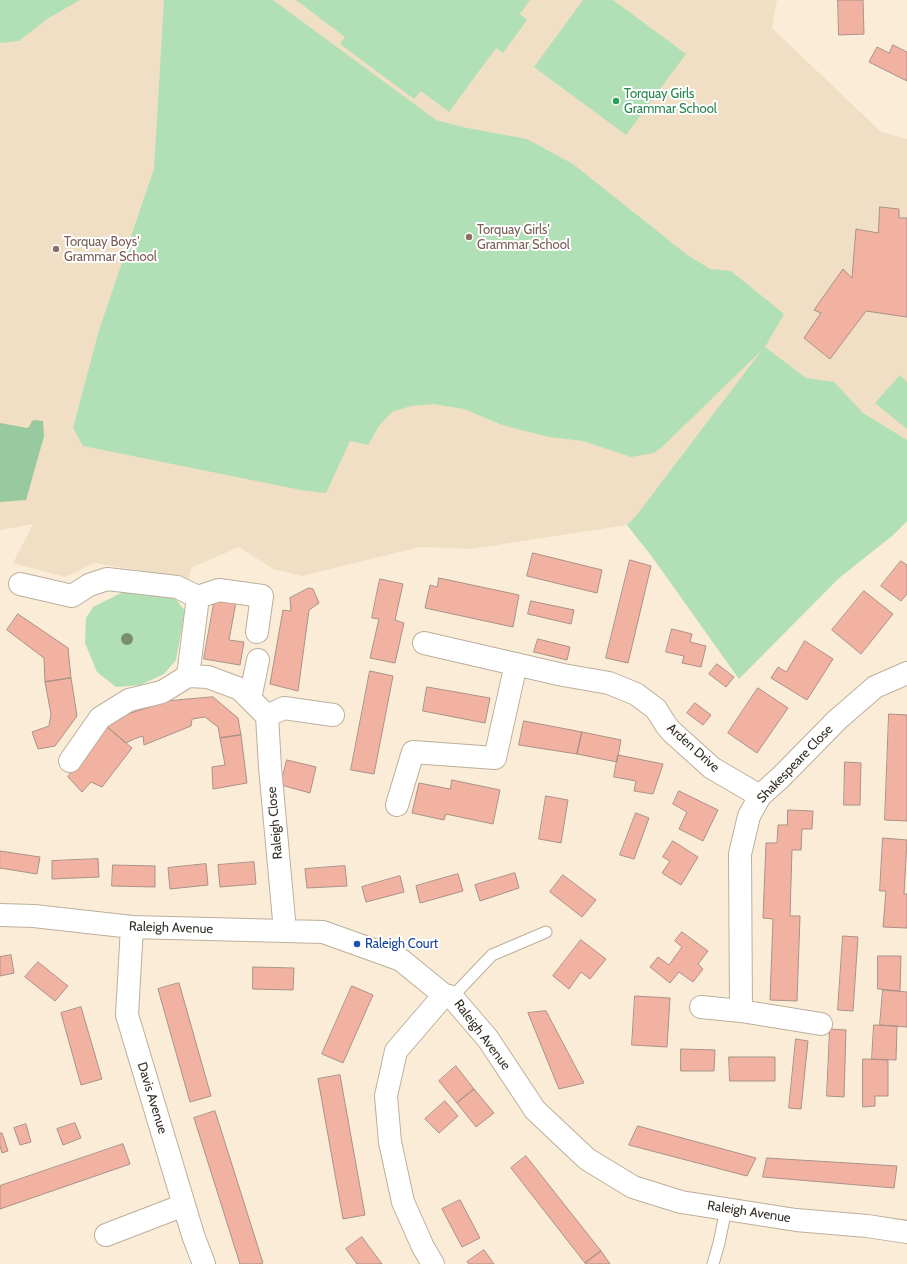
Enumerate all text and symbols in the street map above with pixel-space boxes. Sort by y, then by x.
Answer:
place label: Torquay Girls Grammar School [624,86,717,117]
marker: Torquay Girls Grammar School [611,96,621,106]
place label: Torquay Girls' Grammar School [477,222,570,253]
marker: Torquay Girls' Grammar School [464,232,474,242]
place label: Torquay Boys' Grammar School [64,234,157,265]
marker: Torquay Boys' Grammar School [51,244,61,254]
street label: Arden Drive [664,720,722,776]
street label: Shakespeare Close [754,722,836,806]
street label: Raleigh Close [264,786,286,860]
street label: Raleigh Avenue [129,919,213,937]
place label: Raleigh Court [365,936,438,952]
marker: Raleigh Court [352,939,362,949]
street label: Raleigh Avenue [450,997,514,1073]
street label: Davis Avenue [134,1060,170,1136]
street label: Raleigh Avenue [706,1198,792,1226]

